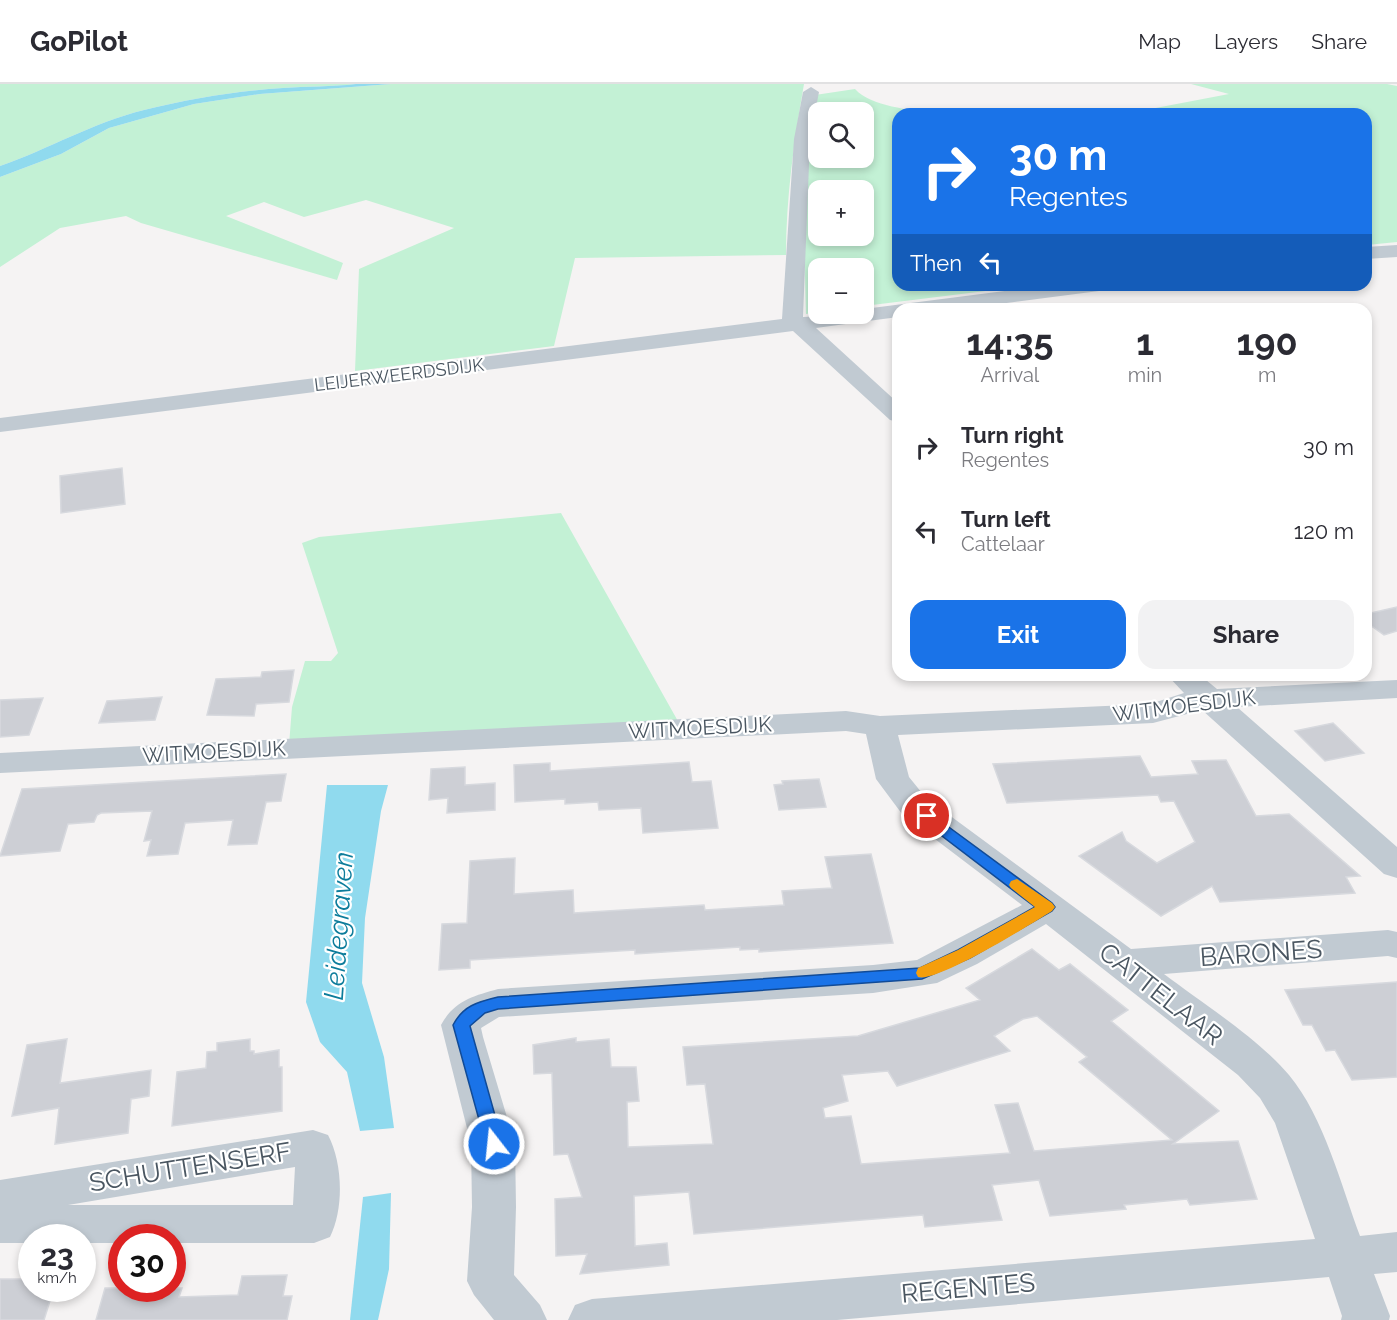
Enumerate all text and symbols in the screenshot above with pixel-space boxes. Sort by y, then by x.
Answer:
text: GoPilot [30,25,128,58]
text: Map [1138,29,1181,54]
text: Layers [1214,29,1278,54]
text: Share [1311,29,1367,54]
map controls [808,102,874,324]
button: search [808,102,874,168]
text: 30 m [1009,131,1107,180]
icon: right [910,132,988,210]
button: + [808,180,874,246]
text: Regentes [1009,181,1128,212]
icon: left [974,246,1007,279]
text: Then [910,250,962,276]
button: − [808,258,874,324]
text: 14:35 [966,321,1054,363]
text: 1 [1136,321,1154,363]
text: 190 [1237,321,1298,363]
street label: LEIJERWEERDSDIJK [313,354,485,395]
text: Arrival [981,363,1039,387]
text: min [1128,363,1162,387]
text: m [1258,363,1276,387]
text: Turn right [961,422,1064,448]
icon: right [910,431,943,464]
text: 30 m [1303,434,1354,460]
text: Regentes [961,448,1049,472]
text: Turn left [961,506,1051,532]
icon: left [910,515,943,548]
text: 120 m [1294,518,1354,544]
text: Cattelaar [961,532,1045,556]
button: Exit [910,600,1126,669]
button: Share [1138,600,1354,669]
street label: WITMOESDIJK [1111,684,1257,727]
street label: WITMOESDIJK [628,711,773,744]
street label: WITMOESDIJK [142,735,287,768]
pin [901,790,952,841]
icon: arrive [910,799,943,832]
water label: Leidegraven [318,851,359,1001]
street label: BARONES [1199,934,1323,972]
street label: CATTELAAR [1093,937,1229,1051]
position arrow [462,1112,526,1176]
street label: SCHUTTENSERF [87,1136,293,1198]
speed limit sign: 30 [108,1224,186,1302]
text: 23 [40,1238,74,1273]
street label: REGENTES [900,1267,1036,1309]
text: km/h [37,1269,77,1287]

